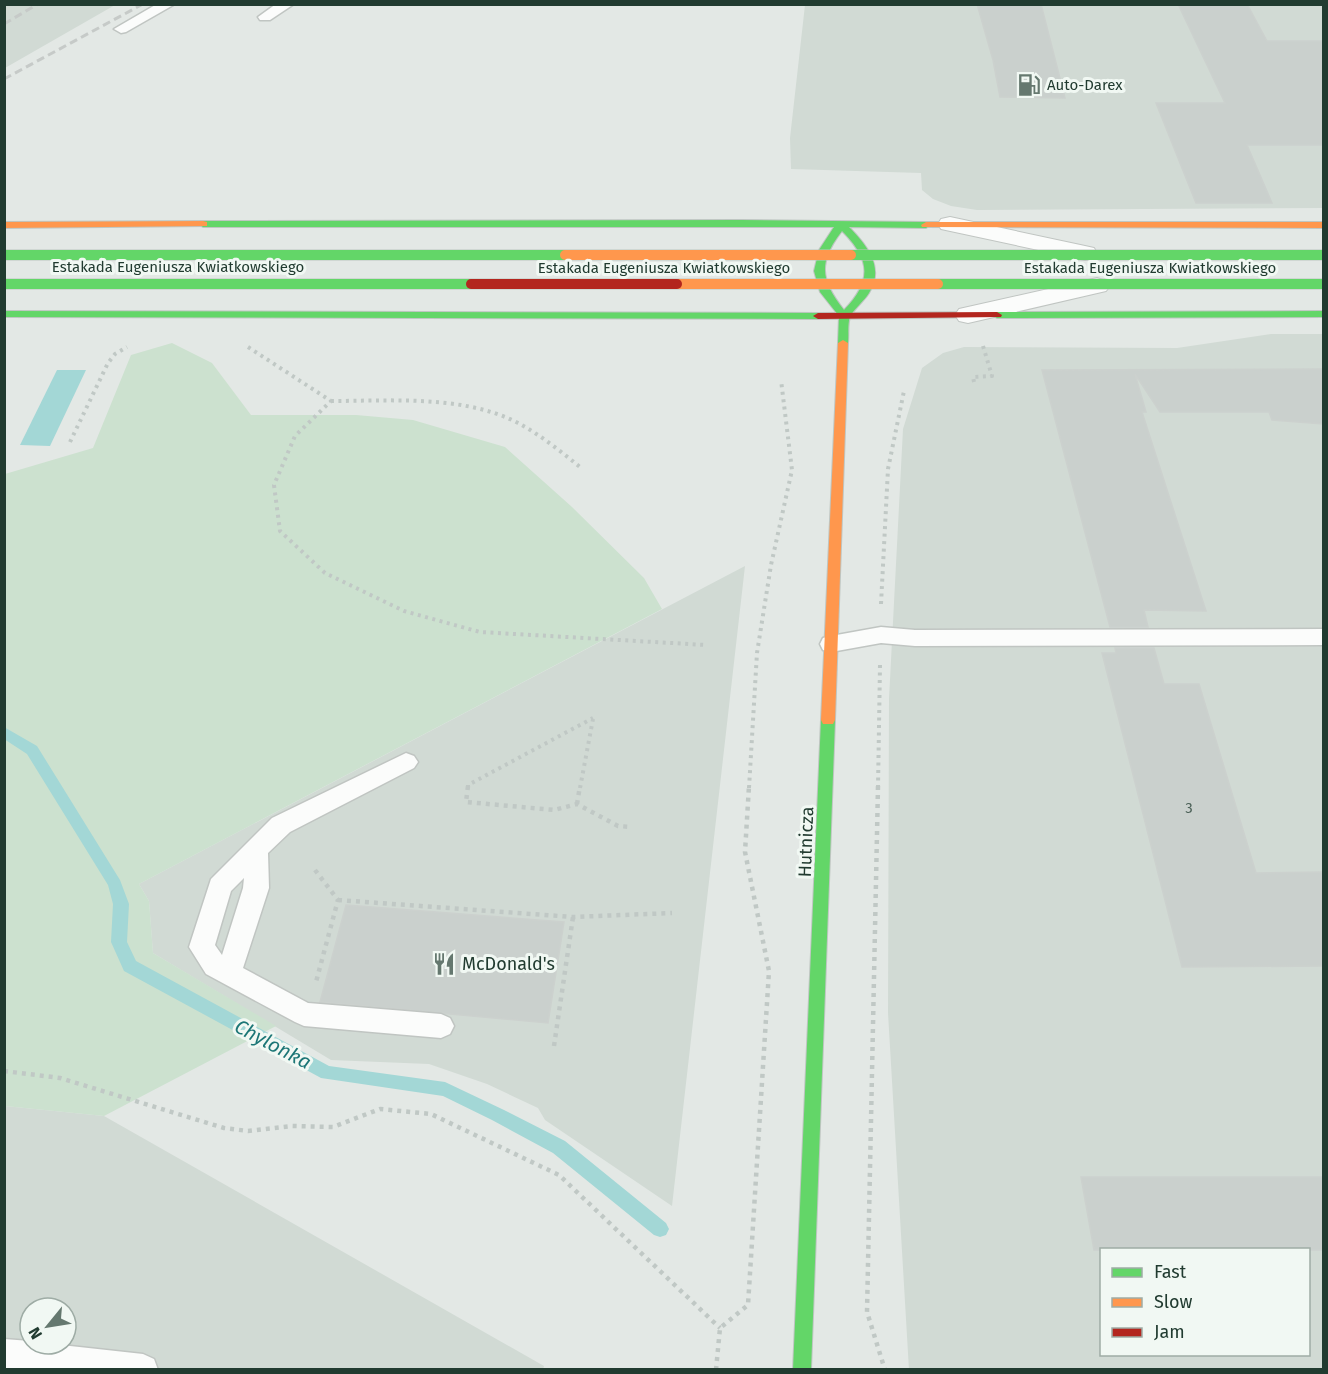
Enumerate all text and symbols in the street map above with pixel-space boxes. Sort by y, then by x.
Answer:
fuel station icon: Auto-Darex [1016,72,1042,98]
place label: Auto-Darex [1047,76,1123,94]
street label: Estakada Eugeniusza Kwiatkowskiego [52,258,304,276]
street label: Estakada Eugeniusza Kwiatkowskiego [538,259,790,277]
street label: Estakada Eugeniusza Kwiatkowskiego [1024,259,1276,277]
house number: 3 [1185,799,1193,817]
street label: Hutnicza [794,806,818,878]
restaurant icon: McDonald's [431,951,457,977]
place label: McDonald's [462,953,555,975]
water label: Chylonka [231,1014,315,1074]
legend [1100,1248,1310,1356]
text: Fast [1154,1261,1187,1283]
text: Slow [1154,1291,1193,1313]
north arrow [18,1296,78,1356]
text: Jam [1154,1321,1185,1343]
text: N [25,1324,46,1343]

